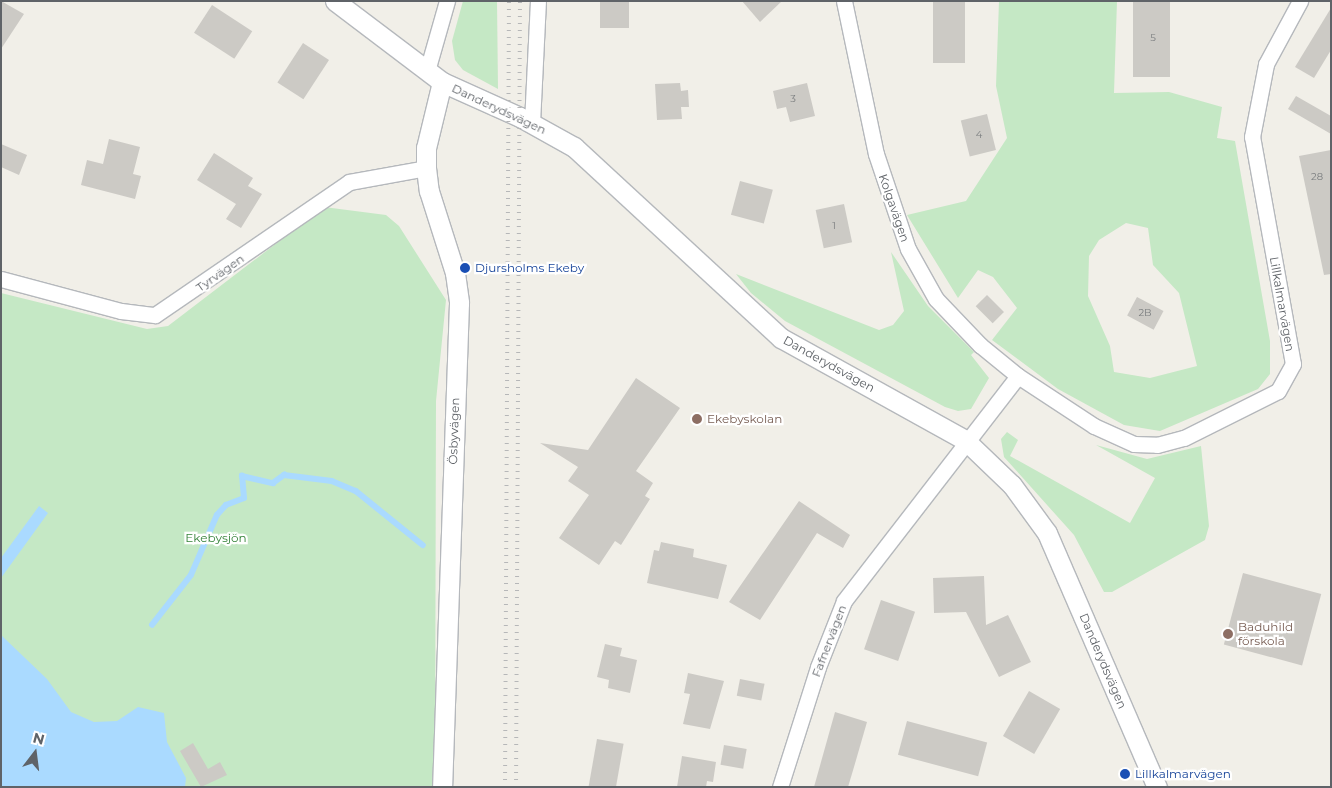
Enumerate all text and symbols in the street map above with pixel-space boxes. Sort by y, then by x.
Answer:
house number: 5 [1150,32,1156,44]
street label: Danderydsvägen [450,81,548,137]
house number: 3 [790,93,796,105]
house number: 4 [976,129,982,141]
house number: 28 [1311,171,1323,183]
street label: Kolgavägen [876,172,912,244]
house number: 1 [832,220,836,232]
street label: Tyrvägen [193,251,247,295]
street label: Lillkalmarvägen [1267,256,1297,352]
place label: Djursholms Ekeby [475,261,584,275]
marker: Djursholms Ekeby [459,262,471,274]
house number: 2B [1138,307,1152,319]
street label: Danderydsvägen [781,333,877,395]
street label: Ösbyvägen [446,397,462,465]
place label: Ekebyskolan [707,412,782,426]
marker: Ekebyskolan [691,413,703,425]
park label: Ekebysjön [185,531,247,545]
street label: Fafnervägen [809,603,849,679]
street label: Danderydsvägen [1076,611,1130,711]
place label: Baduhild förskola [1238,620,1293,648]
marker: Baduhild förskola [1222,628,1234,640]
north arrow [10,728,60,778]
text: N [31,728,47,749]
place label: Lillkalmarvägen [1135,767,1231,781]
marker: Lillkalmarvägen [1119,768,1131,780]

